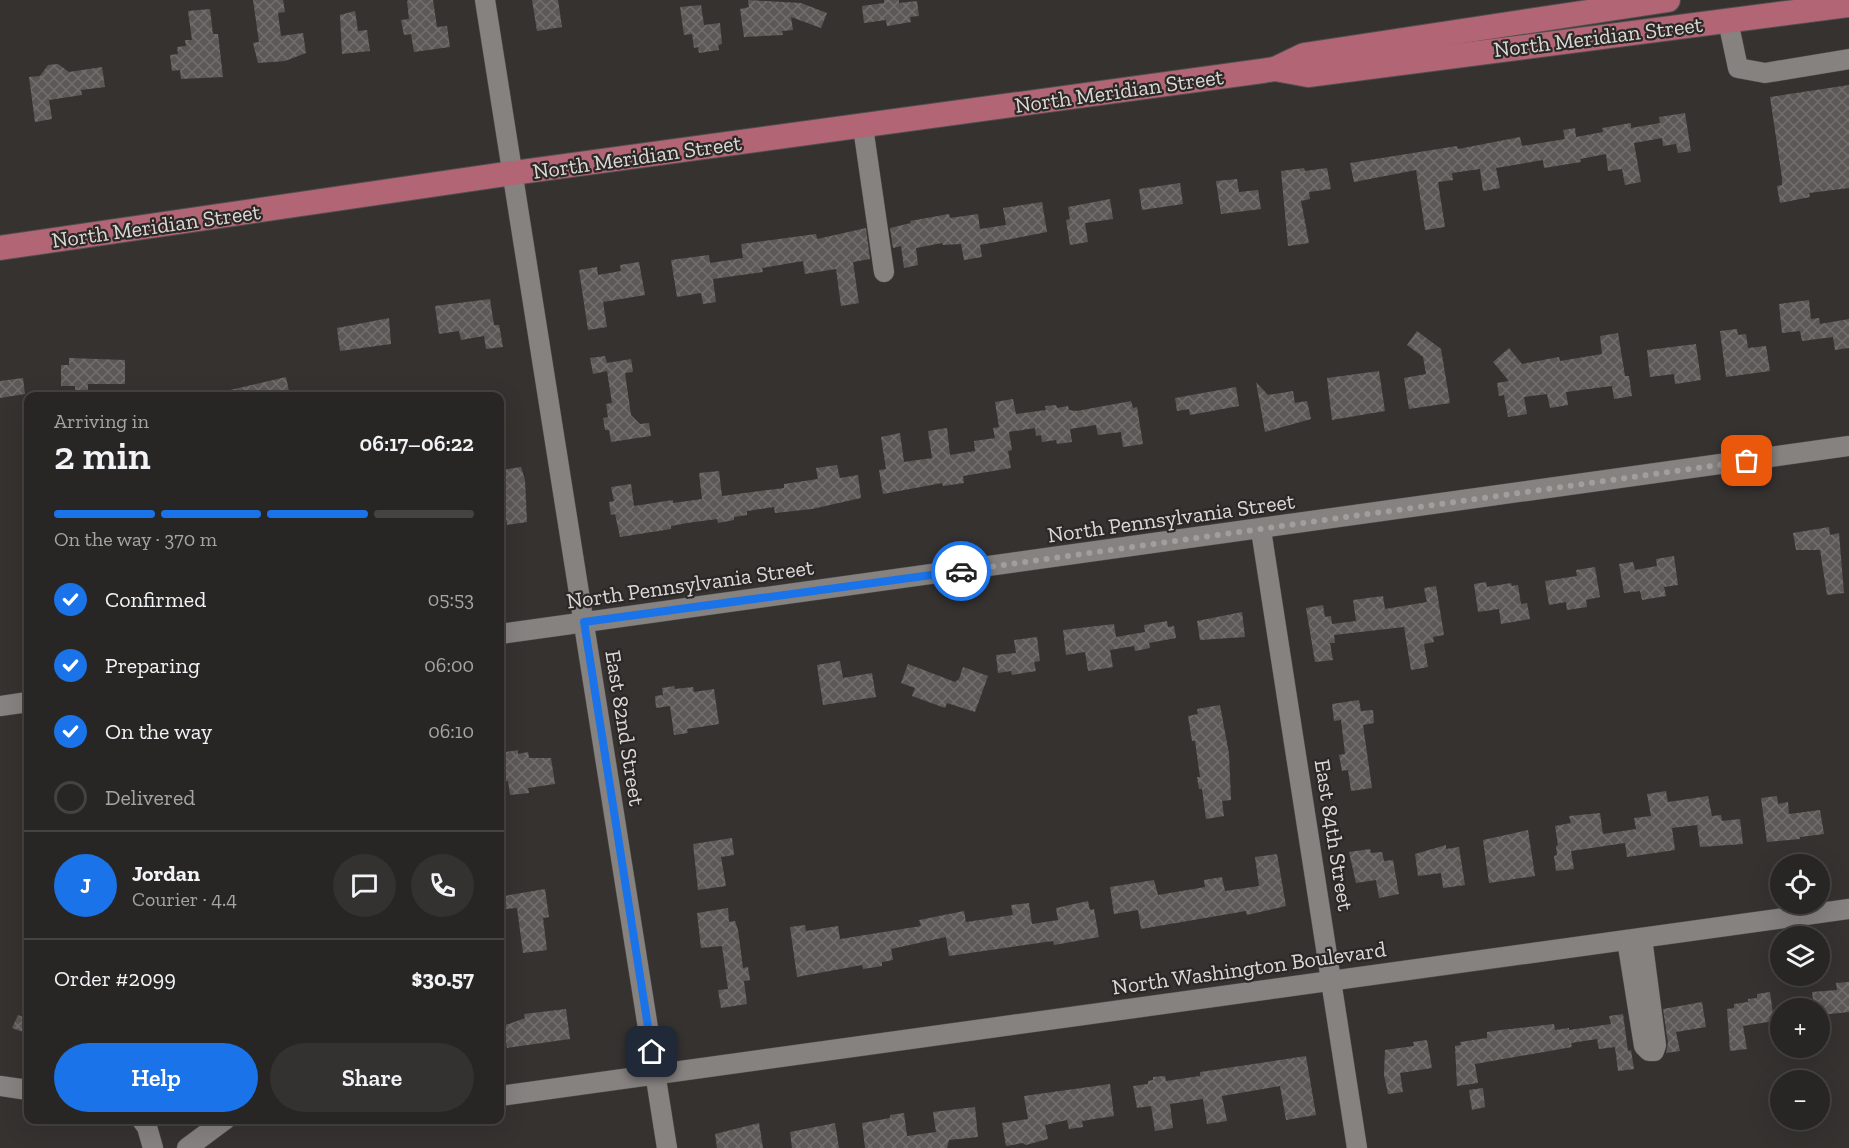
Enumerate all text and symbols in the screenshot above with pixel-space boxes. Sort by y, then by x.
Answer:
street label: North Meridian Street [1492,11,1705,63]
street label: North Meridian Street [1013,63,1226,119]
street label: North Meridian Street [531,129,744,185]
street label: North Meridian Street [50,198,263,254]
text: Arriving in [54,409,149,433]
text: 06:17–06:22 [360,430,474,457]
text: 2 min [54,432,151,479]
pin [1721,435,1772,486]
icon: bag [1730,444,1763,477]
street label: North Pennsylvania Street [1046,487,1297,549]
text: On the way · 370 m [54,527,217,551]
courier [931,541,991,601]
street label: North Pennsylvania Street [565,553,816,615]
icon: car [945,555,978,588]
icon: check [54,583,87,616]
text: Confirmed [105,586,206,613]
text: 05:53 [428,587,474,611]
street label: East 82nd Street [599,648,651,809]
icon: check [54,649,87,682]
text: Preparing [105,652,200,679]
text: 06:00 [424,653,474,677]
icon: check [54,715,87,748]
text: On the way [105,718,212,745]
text: 06:10 [428,719,474,743]
street label: East 84th Street [1309,757,1359,914]
text: Delivered [105,784,195,811]
button: chat [333,854,396,917]
button: phone [411,854,474,917]
map controls [1770,854,1830,1130]
button: locate [1770,854,1830,914]
text: Jordan [132,860,200,887]
text: J [80,872,91,899]
text: Courier · 4.4 [132,887,237,911]
button: layers [1770,926,1830,986]
street label: North Washington Boulevard [1110,935,1388,1001]
text: Order #2099 [54,965,176,992]
text: $30.57 [411,965,474,992]
button: + [1770,998,1830,1058]
pin [626,1026,677,1077]
icon: home [635,1035,668,1068]
button: Help [54,1043,258,1112]
button: Share [270,1043,474,1112]
button: − [1770,1070,1830,1130]

